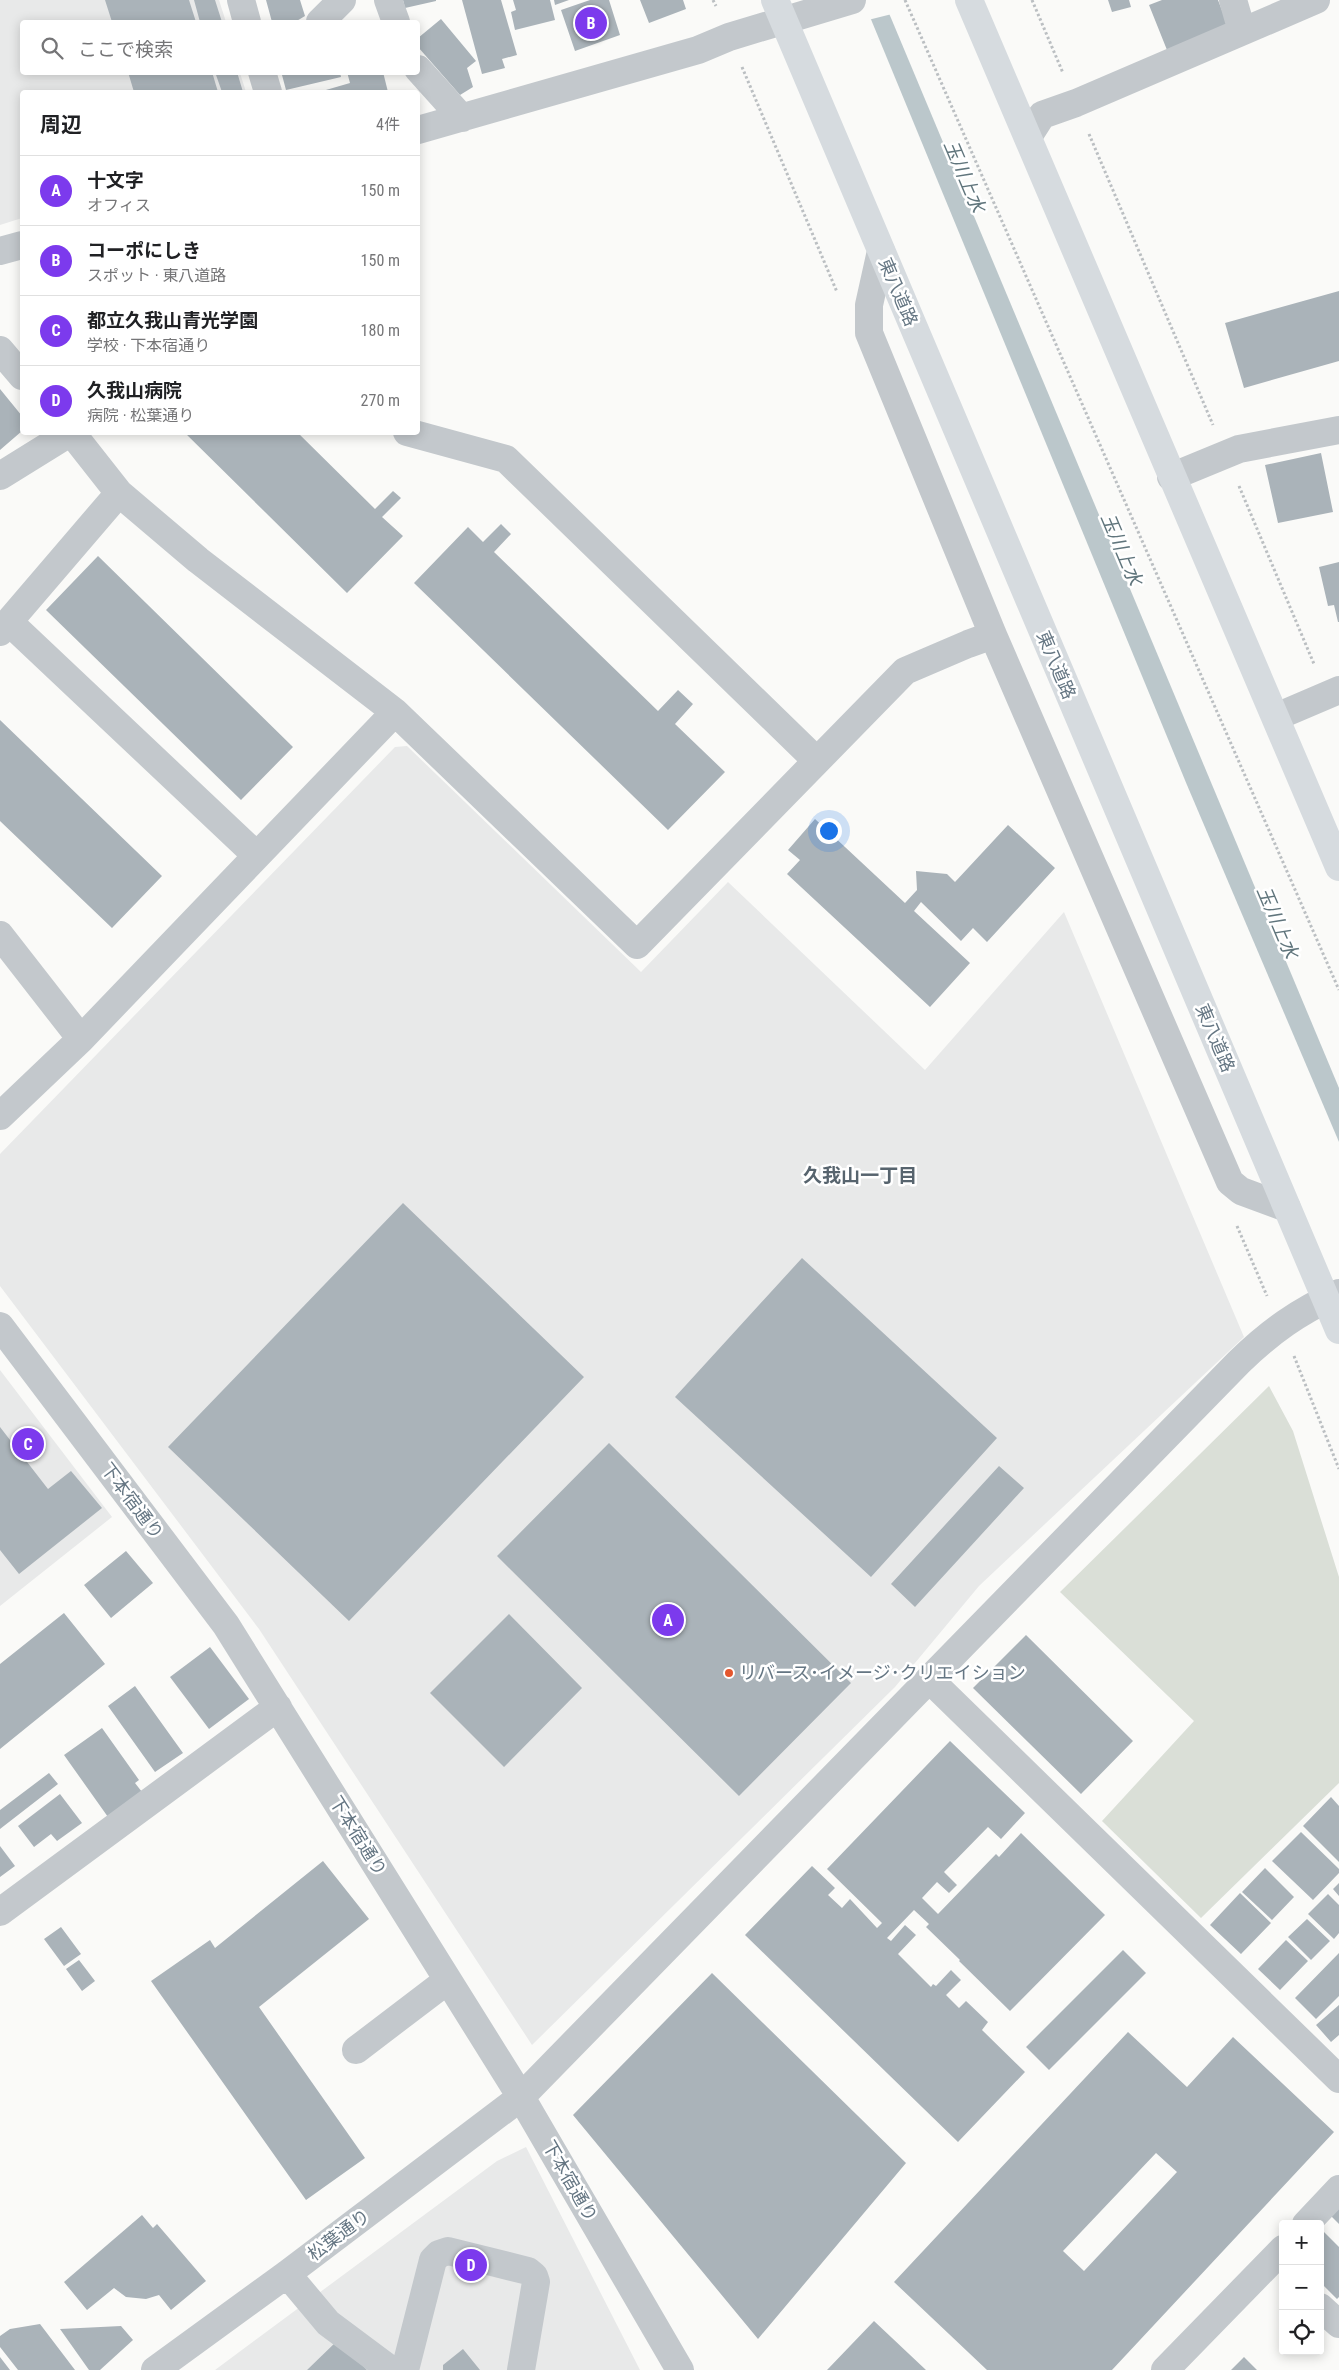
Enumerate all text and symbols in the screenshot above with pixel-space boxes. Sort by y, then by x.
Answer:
pin: B [575,4,607,42]
search box [20,20,420,75]
icon: search [38,34,66,62]
text: ここで検索 [78,38,173,61]
text: 周辺 [40,113,82,137]
text: 4件 [376,115,400,134]
water label: 玉川上水 [939,137,991,218]
text: 十文字 [87,169,144,192]
text: A [51,181,61,200]
text: 150 m [361,181,400,200]
text: オフィス [87,196,151,215]
text: コーポにしき [87,239,201,262]
text: B [52,251,60,270]
text: 150 m [361,251,400,270]
street label: 東八道路 [875,255,922,329]
text: スポット · 東八道路 [87,266,226,285]
text: 都立久我山青光学園 [87,309,258,332]
text: C [51,321,61,340]
text: 180 m [361,321,400,340]
text: 学校 · 下本宿通り [87,336,210,355]
text: 久我山病院 [87,379,182,402]
text: D [51,391,61,410]
text: 270 m [361,391,400,410]
text: 病院 · 松葉通り [87,406,194,425]
water label: 玉川上水 [1096,510,1148,591]
street label: 東八道路 [1033,628,1080,702]
your location [816,818,842,844]
water label: 玉川上水 [1252,883,1304,964]
street label: 東八道路 [1192,1001,1239,1075]
district label: 久我山一丁目 [803,1164,917,1187]
pin: C [12,1425,44,1463]
street label: 下本宿通り [97,1458,168,1543]
pin: A [652,1601,684,1639]
place label: リバース･イメージ･クリエイション [739,1662,1026,1683]
marker: リバース･イメージ･クリエイション [723,1667,735,1679]
street label: 下本宿通り [326,1792,391,1879]
street label: 下本宿通り [539,2137,602,2225]
street label: 松葉通り [304,2205,374,2265]
map controls [1279,2220,1324,2355]
button: + [1279,2220,1324,2265]
pin: D [455,2246,487,2284]
button: − [1279,2265,1324,2310]
button: locate [1279,2310,1324,2355]

